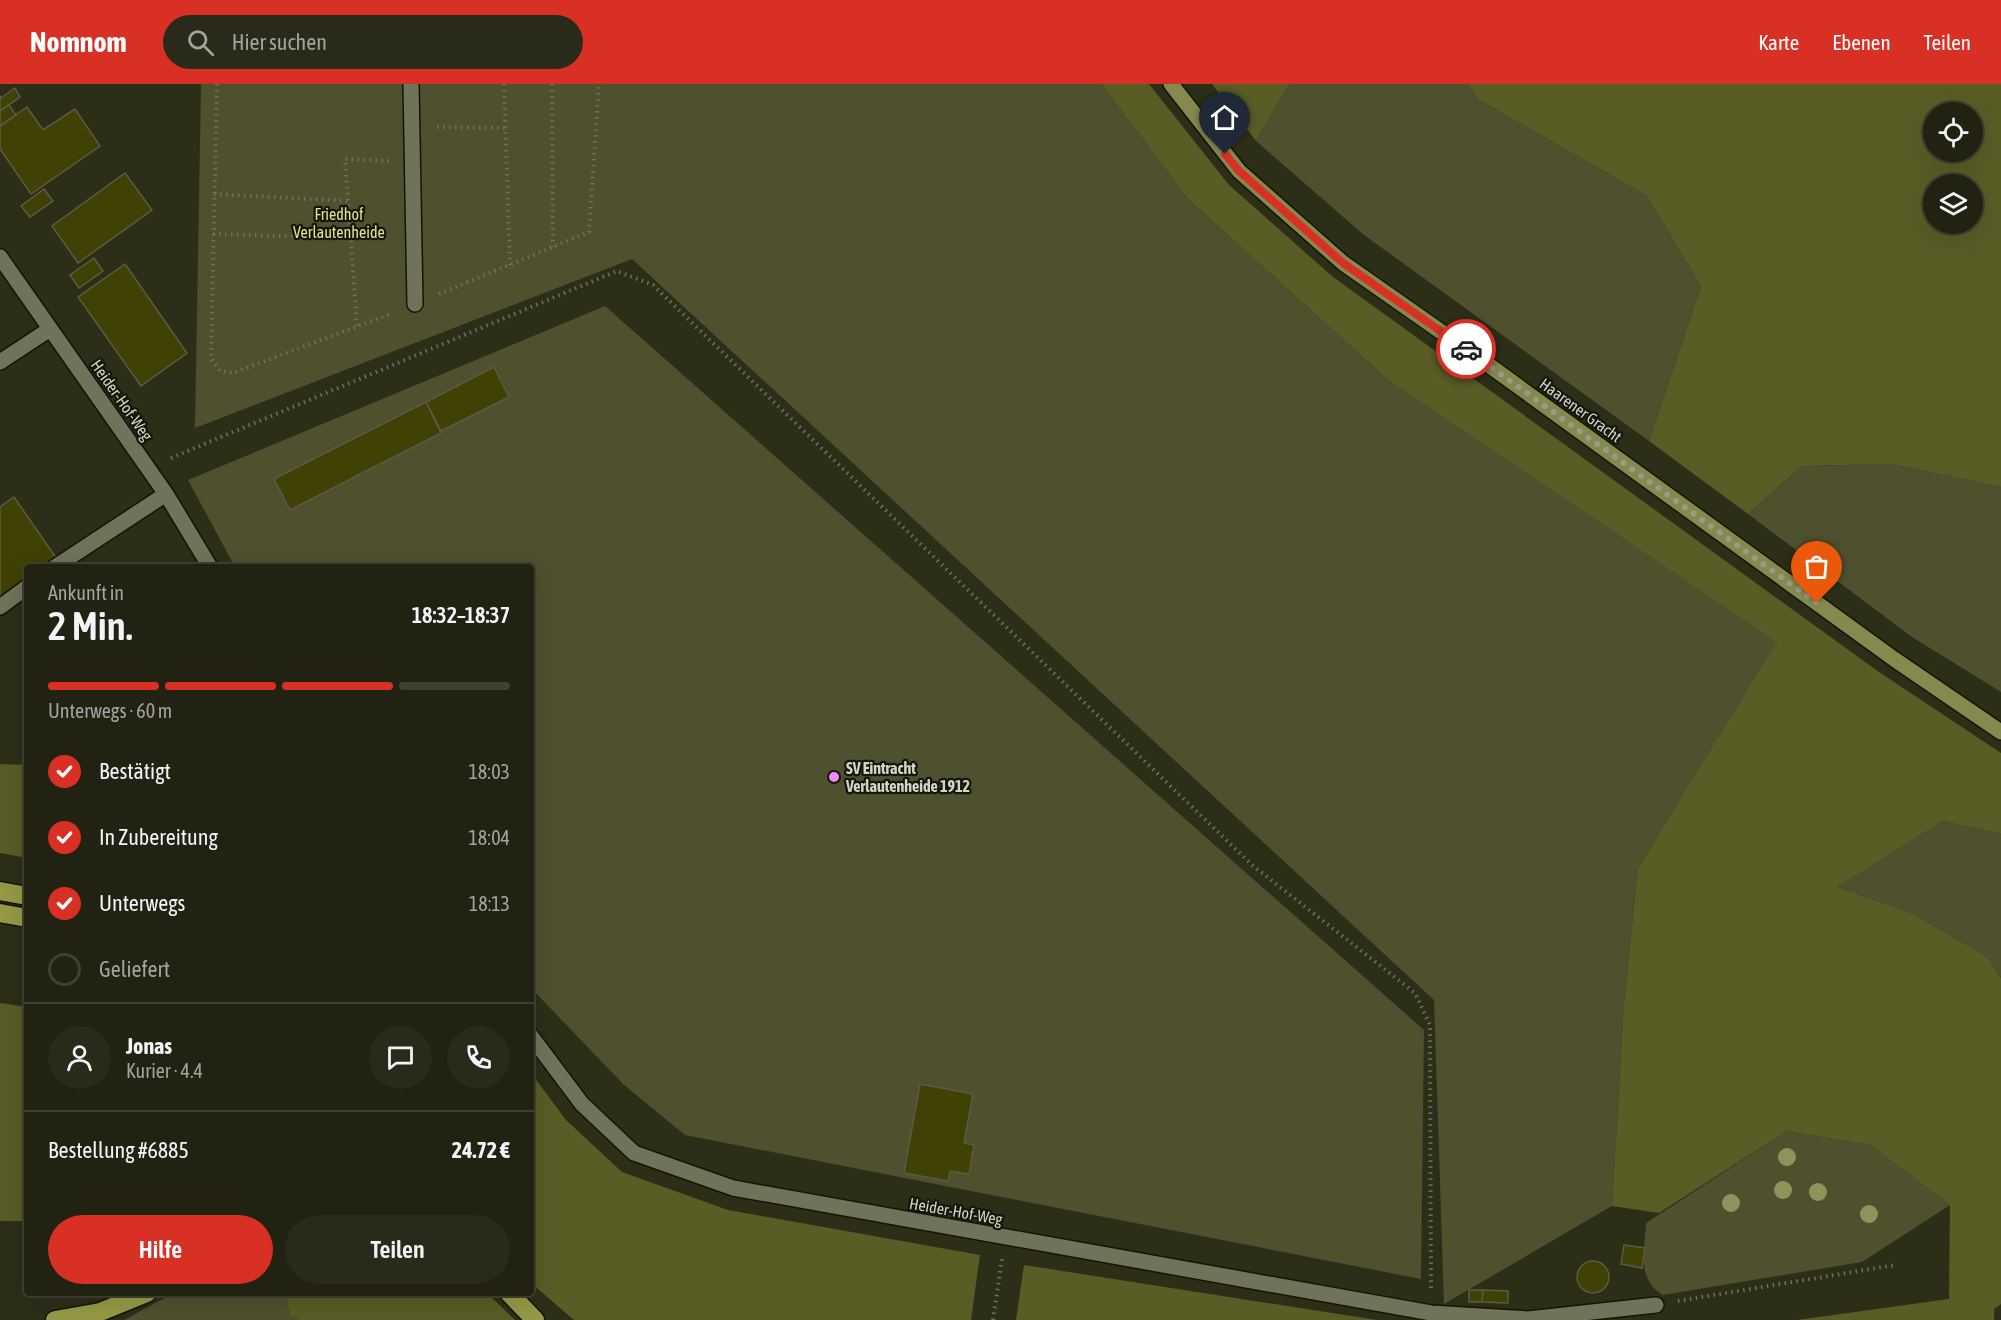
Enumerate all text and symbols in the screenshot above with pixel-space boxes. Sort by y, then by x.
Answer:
search box [163,15,583,69]
text: Nomnom [30,26,127,58]
icon: search [184,26,217,59]
text: Hier suchen [232,29,327,55]
text: Karte [1758,30,1799,54]
text: Ebenen [1832,30,1891,54]
text: Teilen [1924,30,1971,54]
pin [1199,92,1250,154]
icon: home [1208,101,1241,134]
map controls [1923,102,1983,234]
button: locate [1923,102,1983,162]
button: layers [1923,174,1983,234]
park label: Friedhof Verlautenheide [293,205,385,241]
courier [1436,319,1496,379]
icon: car [1450,333,1483,366]
street label: Heider-Hof-Weg [87,356,156,444]
street label: Haarener Gracht [1537,374,1626,446]
pin [1791,541,1842,603]
icon: bag [1800,550,1833,583]
text: Ankunft in [48,581,124,604]
text: 18:32–18:37 [412,602,510,628]
text: 2 Min. [48,604,133,648]
text: Unterwegs · 60 m [48,699,172,722]
icon: check [48,755,81,788]
text: Bestätigt [99,758,171,784]
place label: SV Eintracht Verlautenheide 1912 [845,759,970,795]
text: 18:03 [468,760,510,783]
marker: SV Eintracht Verlautenheide 1912 [827,770,841,784]
icon: check [48,821,81,854]
text: In Zubereitung [99,824,218,850]
text: 18:04 [468,826,510,849]
icon: check [48,887,81,920]
text: Unterwegs [99,890,185,916]
text: 18:13 [469,892,510,915]
text: Geliefert [99,956,170,982]
button: person [48,1026,111,1089]
button: chat [369,1026,432,1089]
button: phone [447,1026,510,1089]
text: Jonas [126,1033,172,1059]
text: Kurier · 4.4 [126,1059,203,1082]
text: Bestellung #6885 [48,1137,189,1163]
text: 24.72 € [452,1137,510,1163]
street label: Heider-Hof-Weg [908,1194,1004,1229]
button: Hilfe [48,1215,273,1284]
button: Teilen [285,1215,510,1284]

